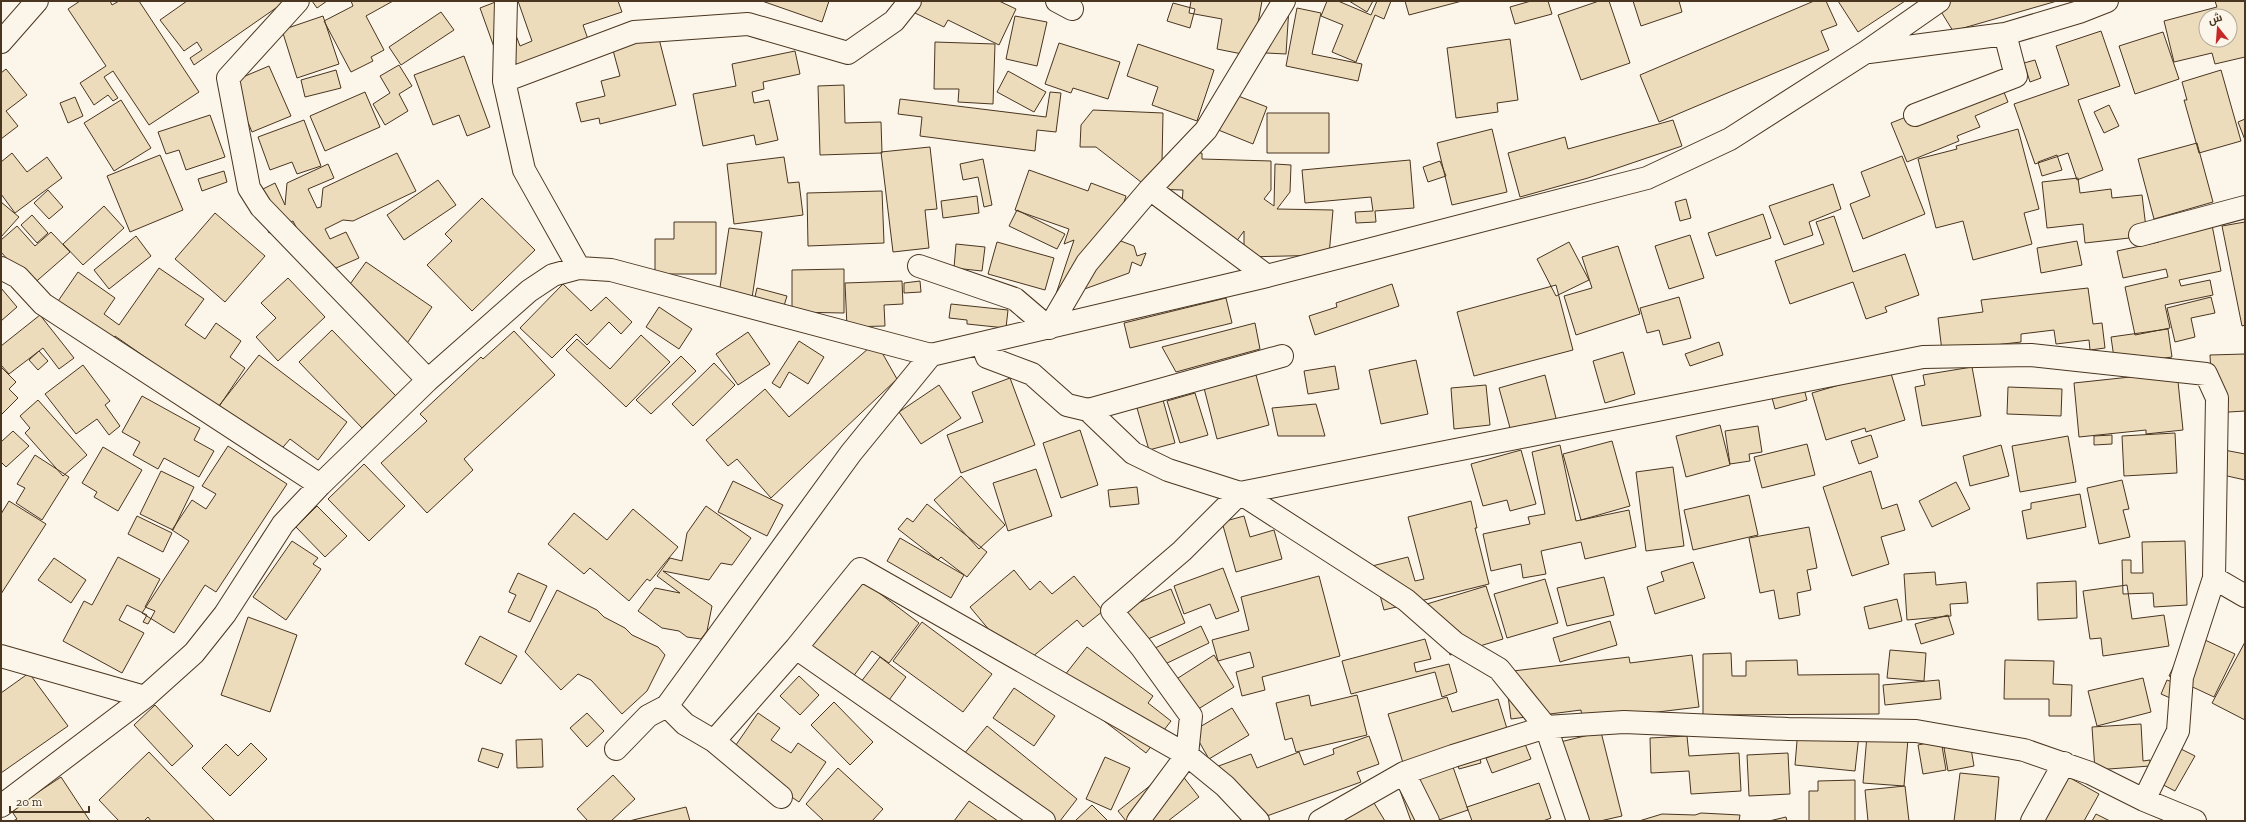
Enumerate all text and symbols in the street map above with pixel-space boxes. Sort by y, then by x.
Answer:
north arrow [2198,8,2238,48]
text: ش [2207,11,2224,27]
scale bar [10,788,89,814]
text: 20 m [16,795,43,809]

